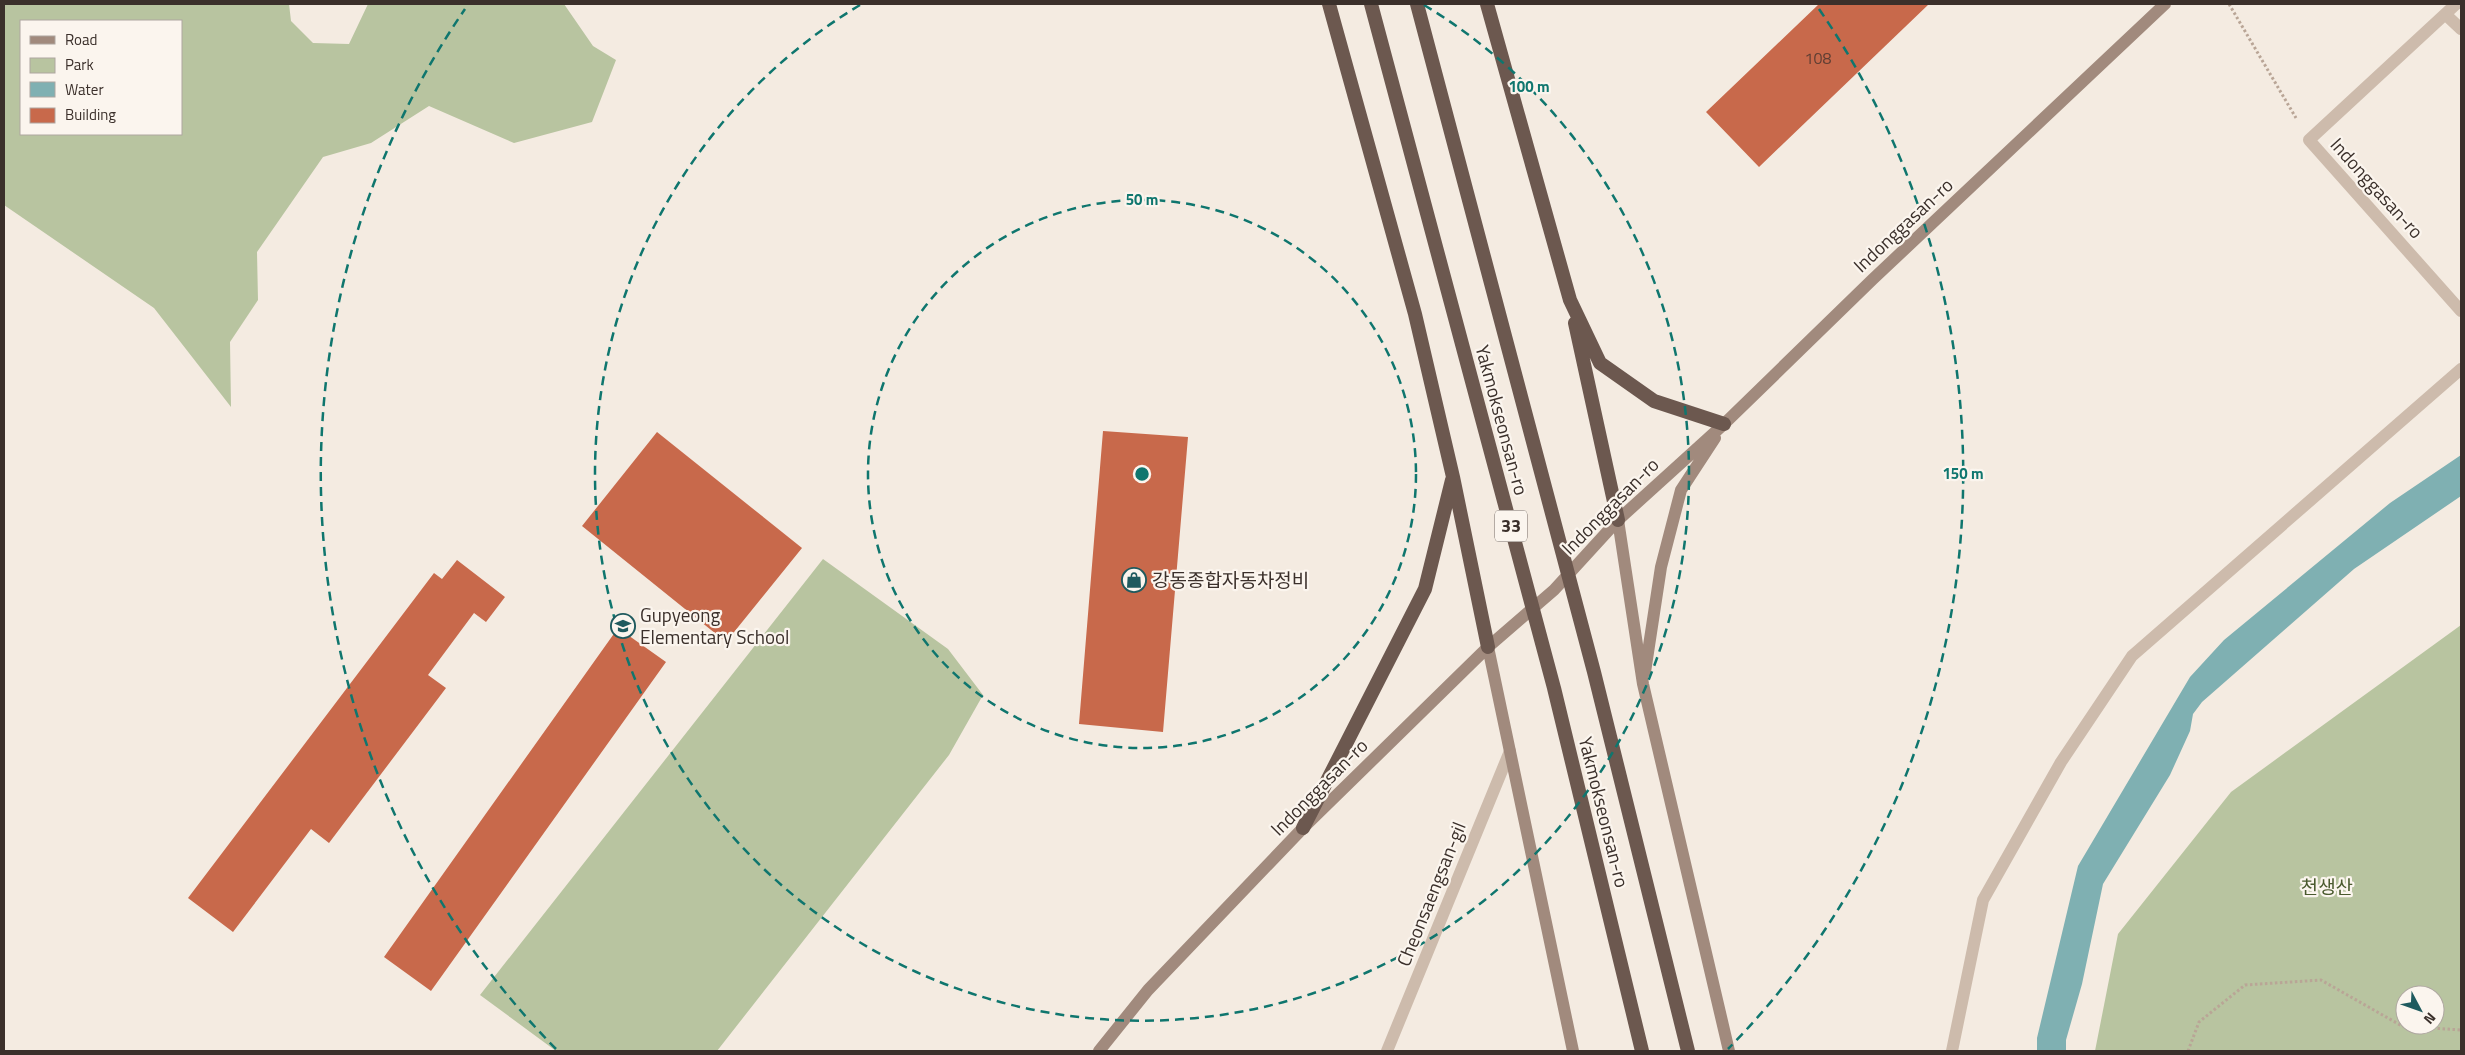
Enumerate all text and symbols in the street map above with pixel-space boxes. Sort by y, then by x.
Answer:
legend [20,20,182,135]
text: Road [65,28,97,51]
house number: 108 [1805,46,1831,70]
text: Park [65,53,94,76]
text: 100 m [1508,75,1550,98]
text: Water [65,78,104,101]
text: Building [65,103,116,126]
street label: Indonggasan-ro [2324,131,2431,245]
street label: Indonggasan-ro [1846,171,1959,279]
text: 50 m [1126,188,1158,211]
street label: Yakmokseonsan-ro [1468,341,1536,498]
street label: Indonggasan-ro [1554,450,1665,561]
text: 150 m [1942,462,1984,485]
centre of rings [1133,465,1151,483]
road number: 33 [1495,511,1527,542]
place label: 강동종합자동차정비 [1152,565,1309,594]
shop icon: 강동종합자동차정비 [1121,567,1147,593]
place label: Gupyeong Elementary School [640,600,789,651]
school or university icon: Gupyeong Elementary School [610,613,636,639]
street label: Indonggasan-ro [1263,731,1374,842]
street label: Yakmokseonsan-ro [1572,733,1637,890]
street label: Cheonsaengsan-gil [1388,817,1473,970]
park label: 천생산 [2301,872,2353,901]
north arrow [2395,985,2445,1035]
text: N [2419,1008,2441,1029]

